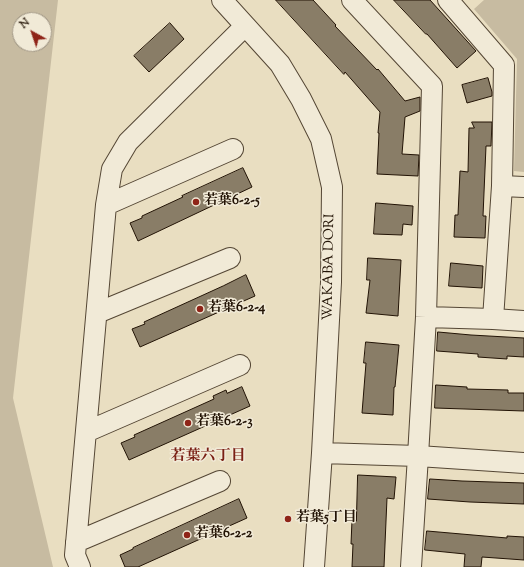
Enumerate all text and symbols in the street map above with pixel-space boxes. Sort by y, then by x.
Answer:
north arrow [12,12,52,52]
text: N [16,15,33,33]
place label: 若葉6-2-5 [204,194,260,210]
marker: 若葉6-2-5 [191,197,201,207]
street label: WAKABA DORI [321,213,339,321]
place label: 若葉6-2-4 [208,301,265,317]
marker: 若葉6-2-4 [195,304,205,314]
place label: 若葉6-2-3 [196,415,253,431]
marker: 若葉6-2-3 [183,418,193,428]
district label: 若葉六丁目 [171,448,245,466]
place label: 若葉5丁目 [296,511,357,527]
marker: 若葉5丁目 [283,514,293,524]
place label: 若葉6-2-2 [195,527,252,543]
marker: 若葉6-2-2 [182,530,192,540]

